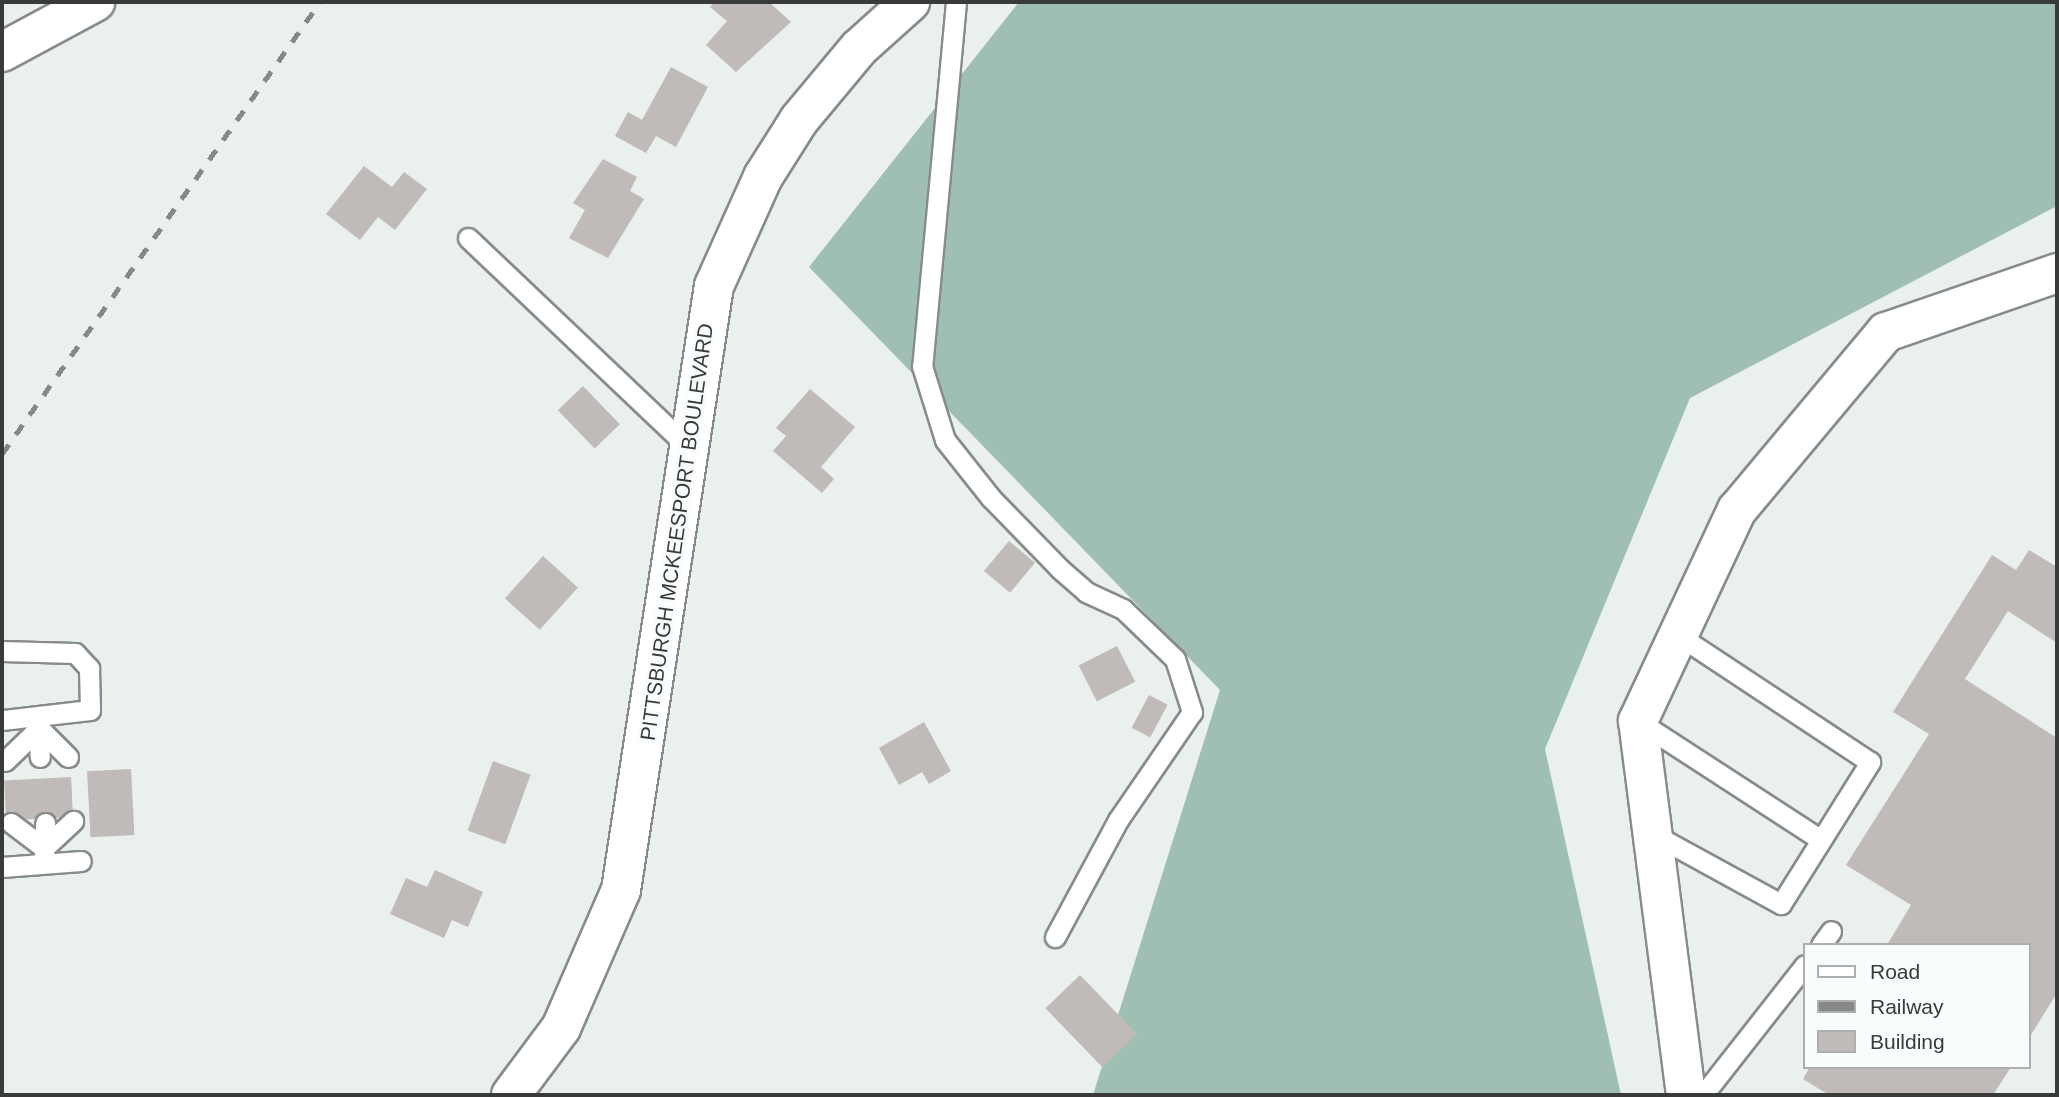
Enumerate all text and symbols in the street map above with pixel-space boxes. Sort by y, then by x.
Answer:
street label: PITTSBURGH MCKEESPORT BOULEVARD [635,321,719,743]
legend [1804,943,2031,1069]
text: Road [1870,960,1920,983]
text: Railway [1870,995,1944,1018]
text: Building [1870,1030,1945,1053]

